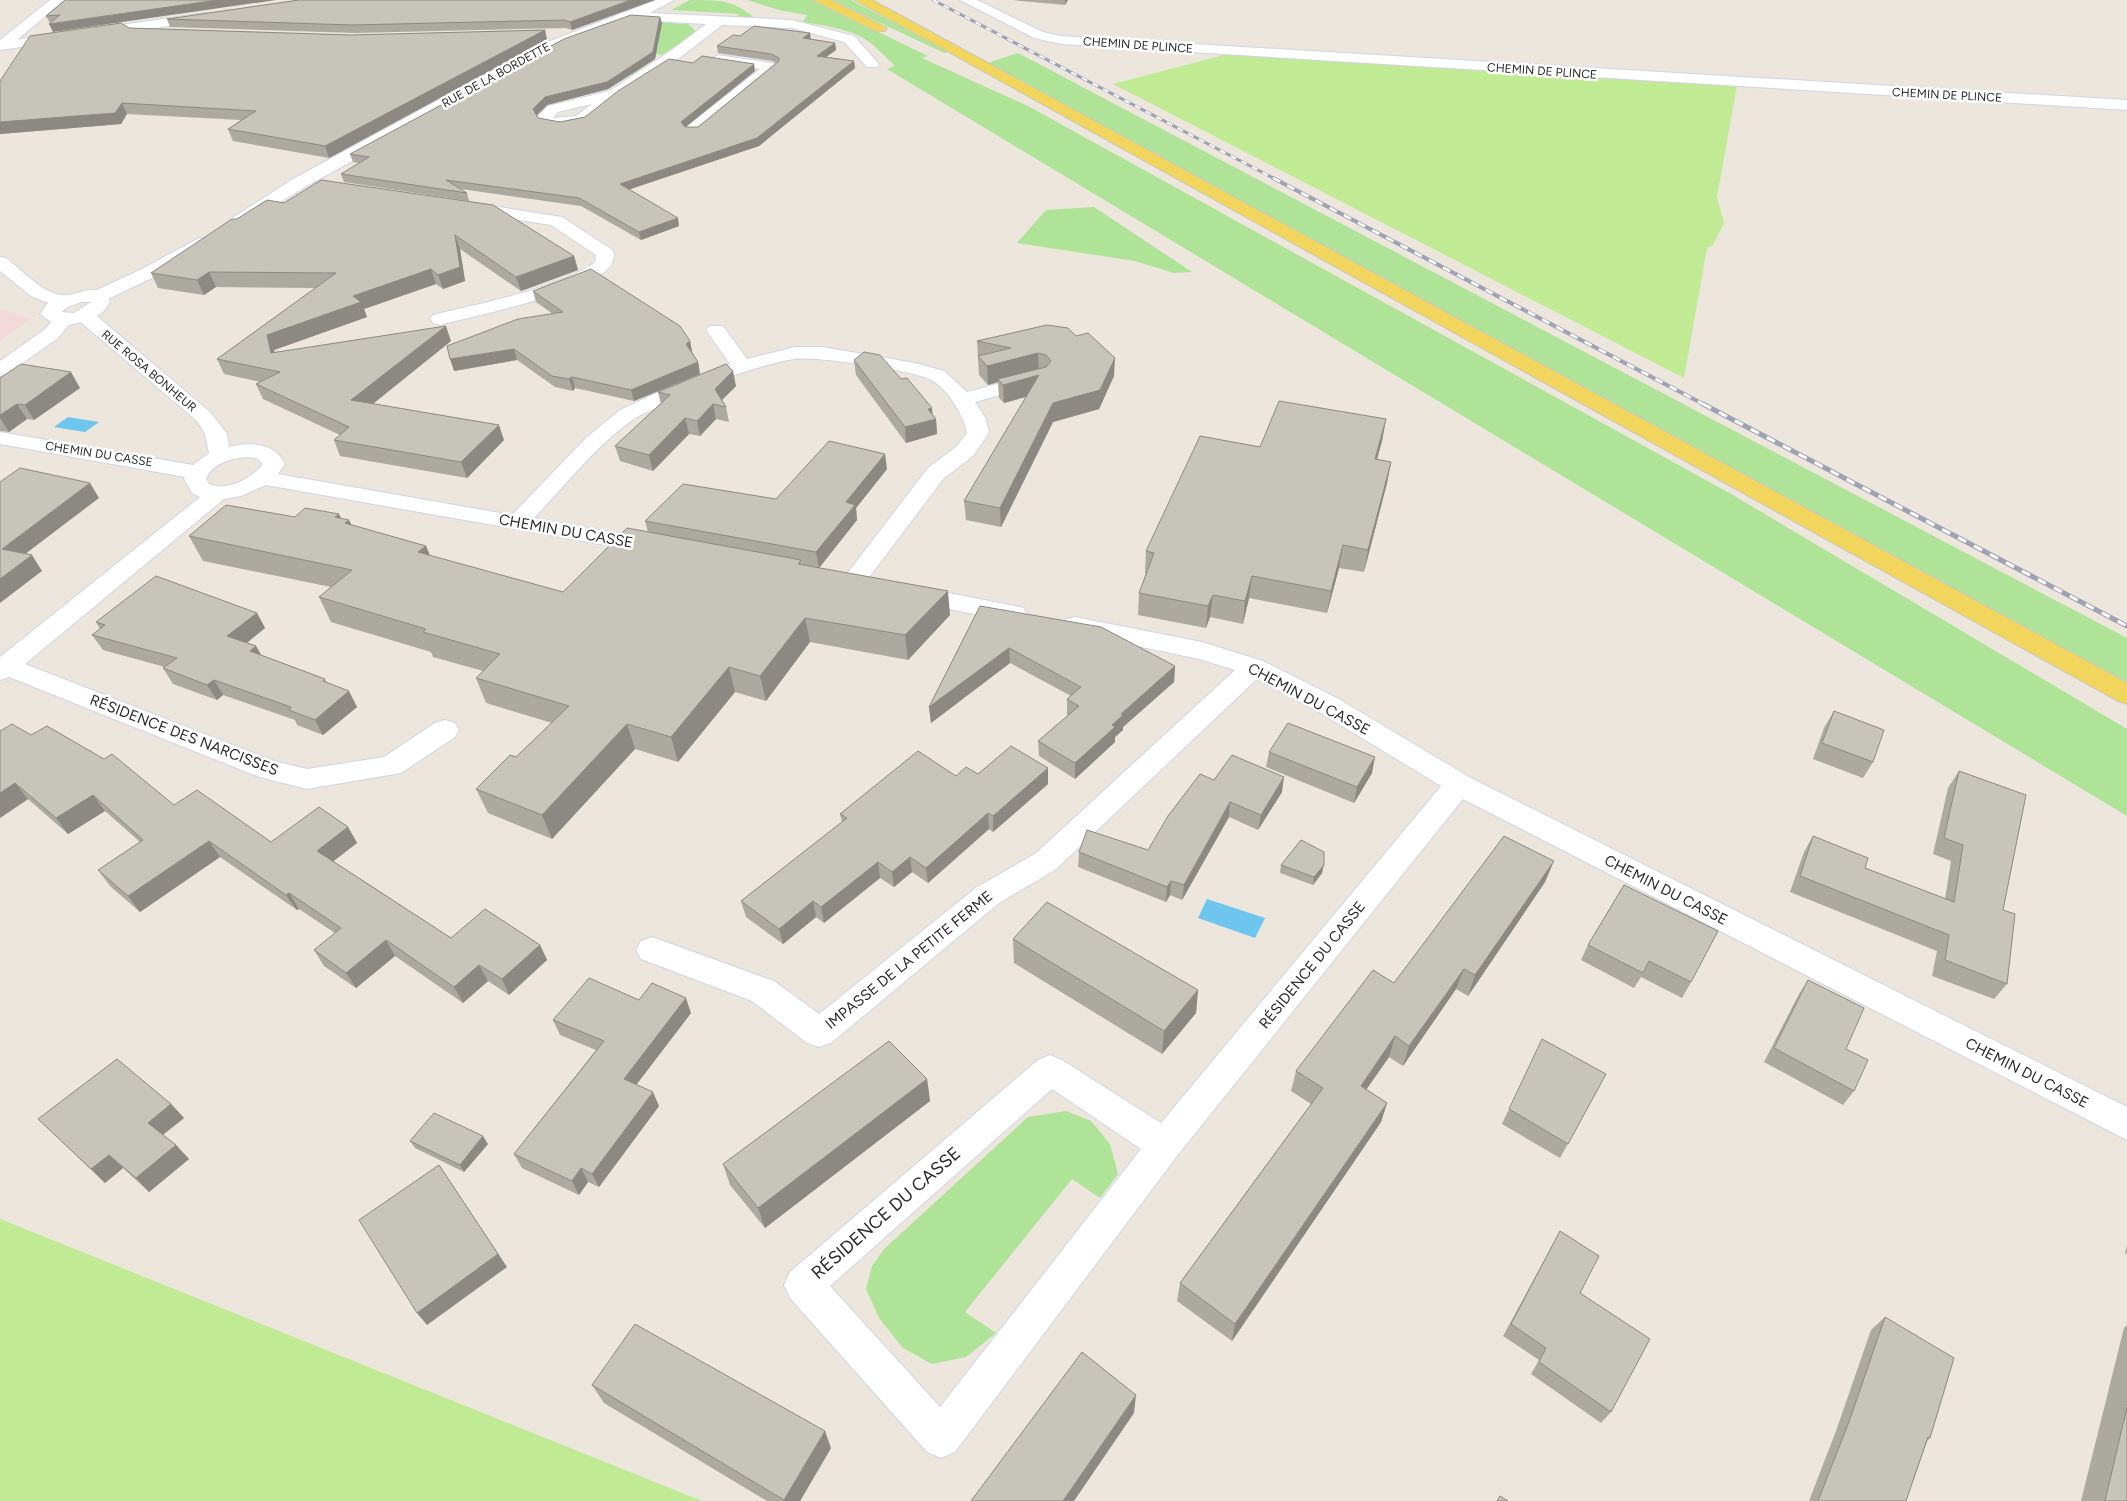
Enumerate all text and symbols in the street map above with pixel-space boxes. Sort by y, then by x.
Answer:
street label: CHEMIN DE PLINCE [1083,34,1193,56]
street label: RUE DE LA BORDETTE [439,39,553,111]
street label: CHEMIN DE PLINCE [1487,60,1597,82]
street label: CHEMIN DE PLINCE [1892,85,2002,105]
street label: RUE ROSA BONHEUR [99,327,199,415]
street label: CHEMIN DU CASSE [44,439,154,469]
street label: CHEMIN DU CASSE [498,510,634,552]
street label: CHEMIN DU CASSE [1245,659,1373,739]
street label: RÉSIDENCE DES NARCISSES [87,691,281,779]
street label: CHEMIN DU CASSE [1601,851,1731,929]
street label: IMPASSE DE LA PETITE FERME [822,887,996,1033]
street label: RÉSIDENCE DU CASSE [1255,898,1369,1032]
street label: CHEMIN DU CASSE [1962,1034,2092,1112]
street label: RÉSIDENCE DU CASSE [807,1142,965,1284]

